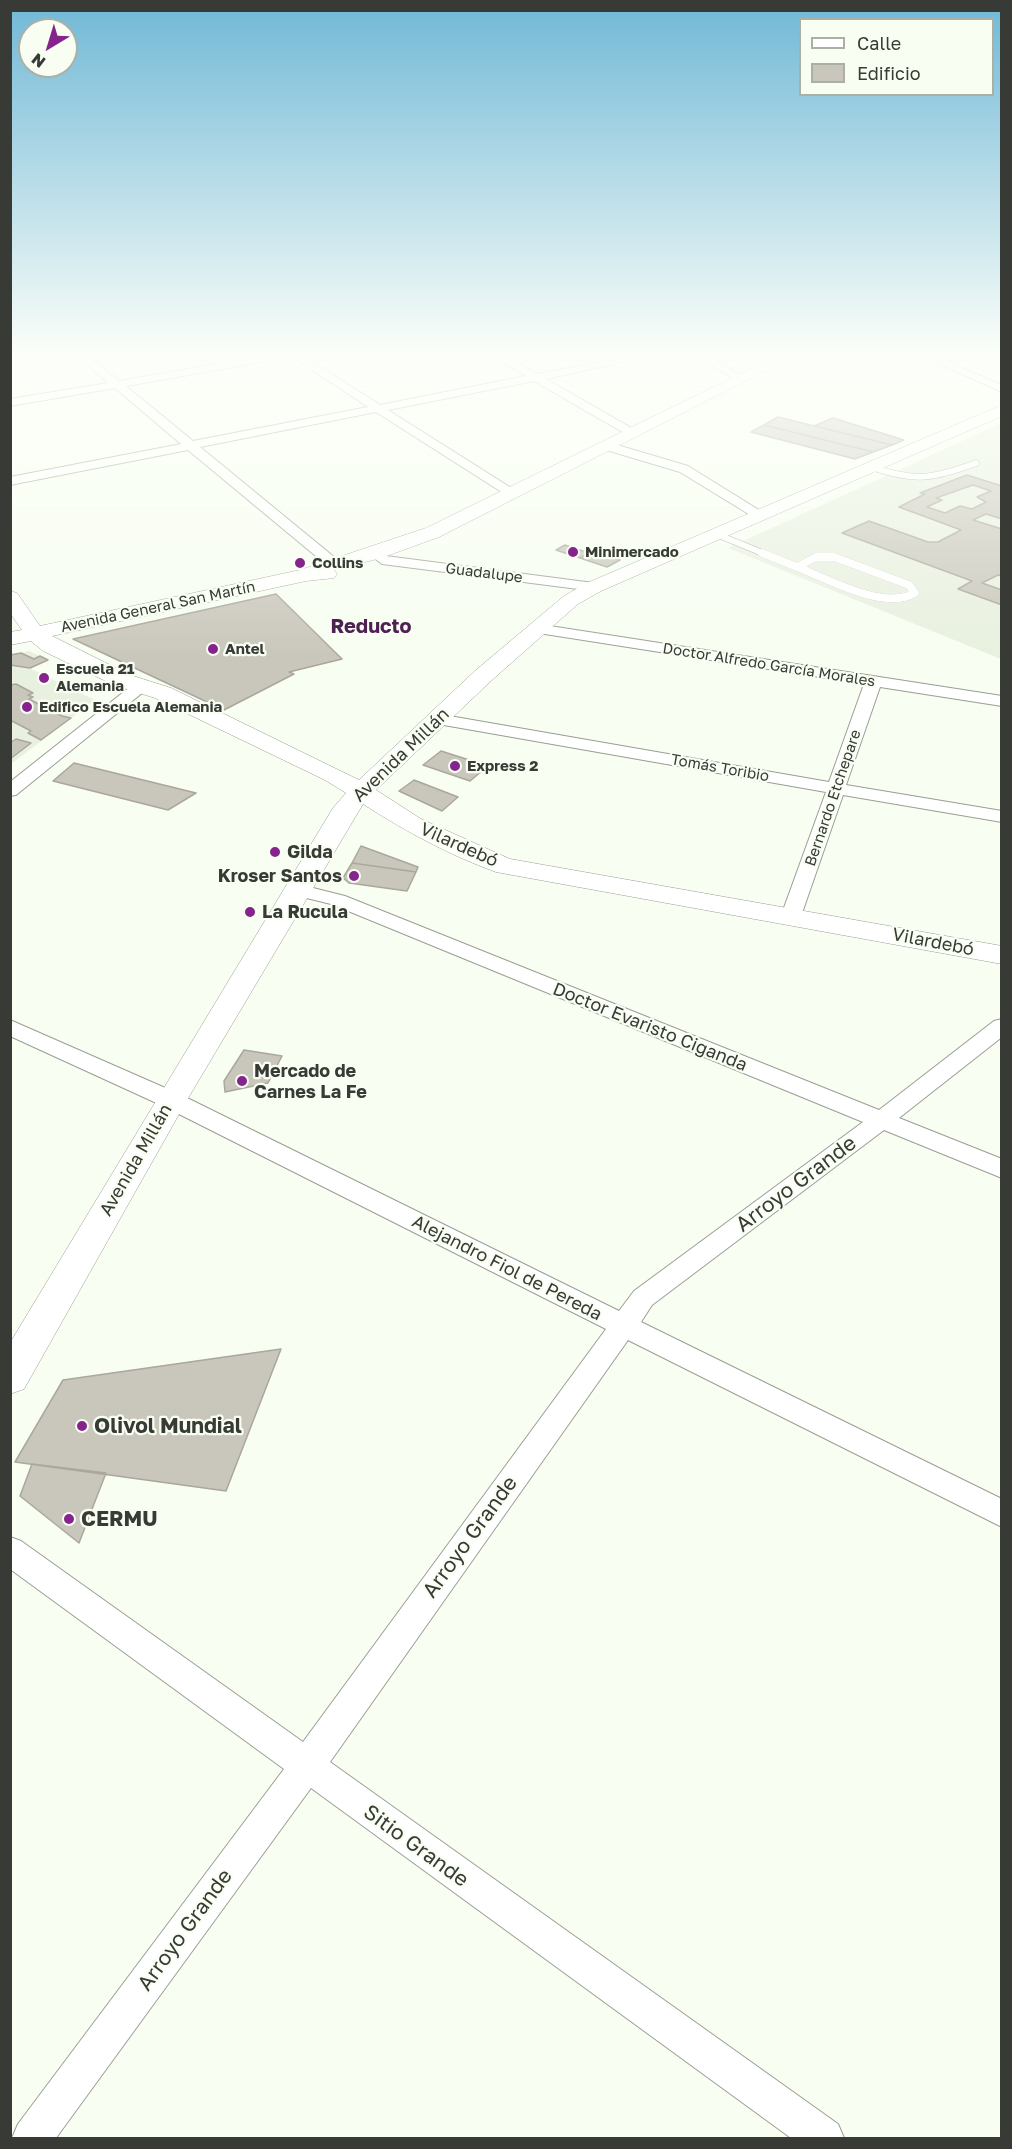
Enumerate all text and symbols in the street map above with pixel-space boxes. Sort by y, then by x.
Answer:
north arrow [18,18,78,78]
legend [799,18,994,96]
text: Calle [857,32,901,54]
text: N [27,49,49,72]
text: Edificio [857,62,921,84]
place label: Minimercado [585,543,679,561]
marker: Minimercado [566,545,580,559]
place label: Collins [312,554,363,572]
marker: Collins [293,556,307,570]
street label: Guadalupe [444,559,524,587]
street label: Avenida General San Martín [59,578,257,636]
district label: Reducto [330,615,412,639]
street label: Doctor Alfredo García Morales [661,639,877,691]
place label: Antel [225,640,265,658]
marker: Antel [206,642,220,656]
place label: Escuela 21 Alemania [56,660,135,695]
marker: Escuela 21 Alemania [37,671,51,685]
place label: Edifico Escuela Alemania [39,698,222,716]
marker: Edifico Escuela Alemania [20,700,34,714]
street label: Avenida Millán [348,704,454,806]
street label: Bernardo Etchepare [801,727,865,869]
street label: Tomás Toribio [669,751,771,785]
place label: Express 2 [467,757,538,775]
marker: Express 2 [448,759,462,773]
street label: Vilardebó [417,818,501,872]
place label: Gilda [287,841,333,863]
marker: Gilda [268,845,282,859]
place label: Kroser Santos [218,865,342,887]
marker: Kroser Santos [347,869,361,883]
place label: La Rucula [262,901,348,923]
marker: La Rucula [243,905,257,919]
street label: Vilardebó [890,923,976,961]
street label: Doctor Evaristo Ciganda [550,978,750,1076]
place label: Mercado de Carnes La Fe [254,1060,367,1102]
marker: Mercado de Carnes La Fe [235,1074,249,1088]
street label: Avenida Millán [95,1100,177,1220]
street label: Arroyo Grande [731,1131,861,1237]
street label: Alejandro Fiol de Pereda [408,1211,606,1325]
place label: Olivol Mundial [94,1413,242,1439]
marker: Olivol Mundial [75,1419,89,1433]
street label: Arroyo Grande [417,1471,523,1603]
place label: CERMU [81,1506,158,1532]
marker: CERMU [62,1512,76,1526]
street label: Sitio Grande [359,1799,473,1893]
street label: Arroyo Grande [132,1864,238,1996]

